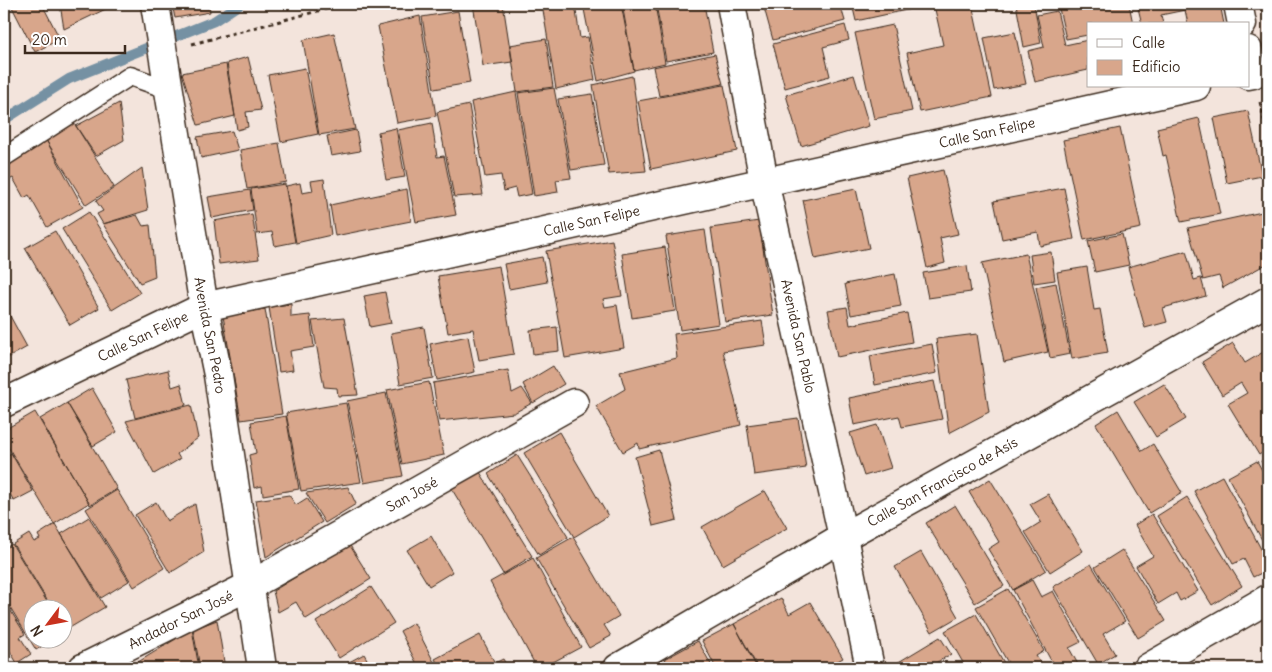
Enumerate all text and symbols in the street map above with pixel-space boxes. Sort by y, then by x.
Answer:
scale bar [25,22,125,54]
legend [1087,22,1250,88]
text: 20 m [32,30,67,49]
text: Calle [1132,33,1165,52]
text: Edificio [1132,57,1180,76]
street label: Calle San Felipe [937,113,1037,152]
street label: Calle San Felipe [542,201,641,240]
street label: Avenida San Pedro [190,276,230,395]
street label: Avenida San Pablo [777,278,820,395]
street label: Calle San Felipe [95,307,191,366]
street label: Calle San Francisco de Asís [864,433,1021,531]
street label: San José [383,473,441,516]
street label: Andador San José [125,586,236,653]
north arrow [22,600,72,650]
text: N [27,622,47,640]

